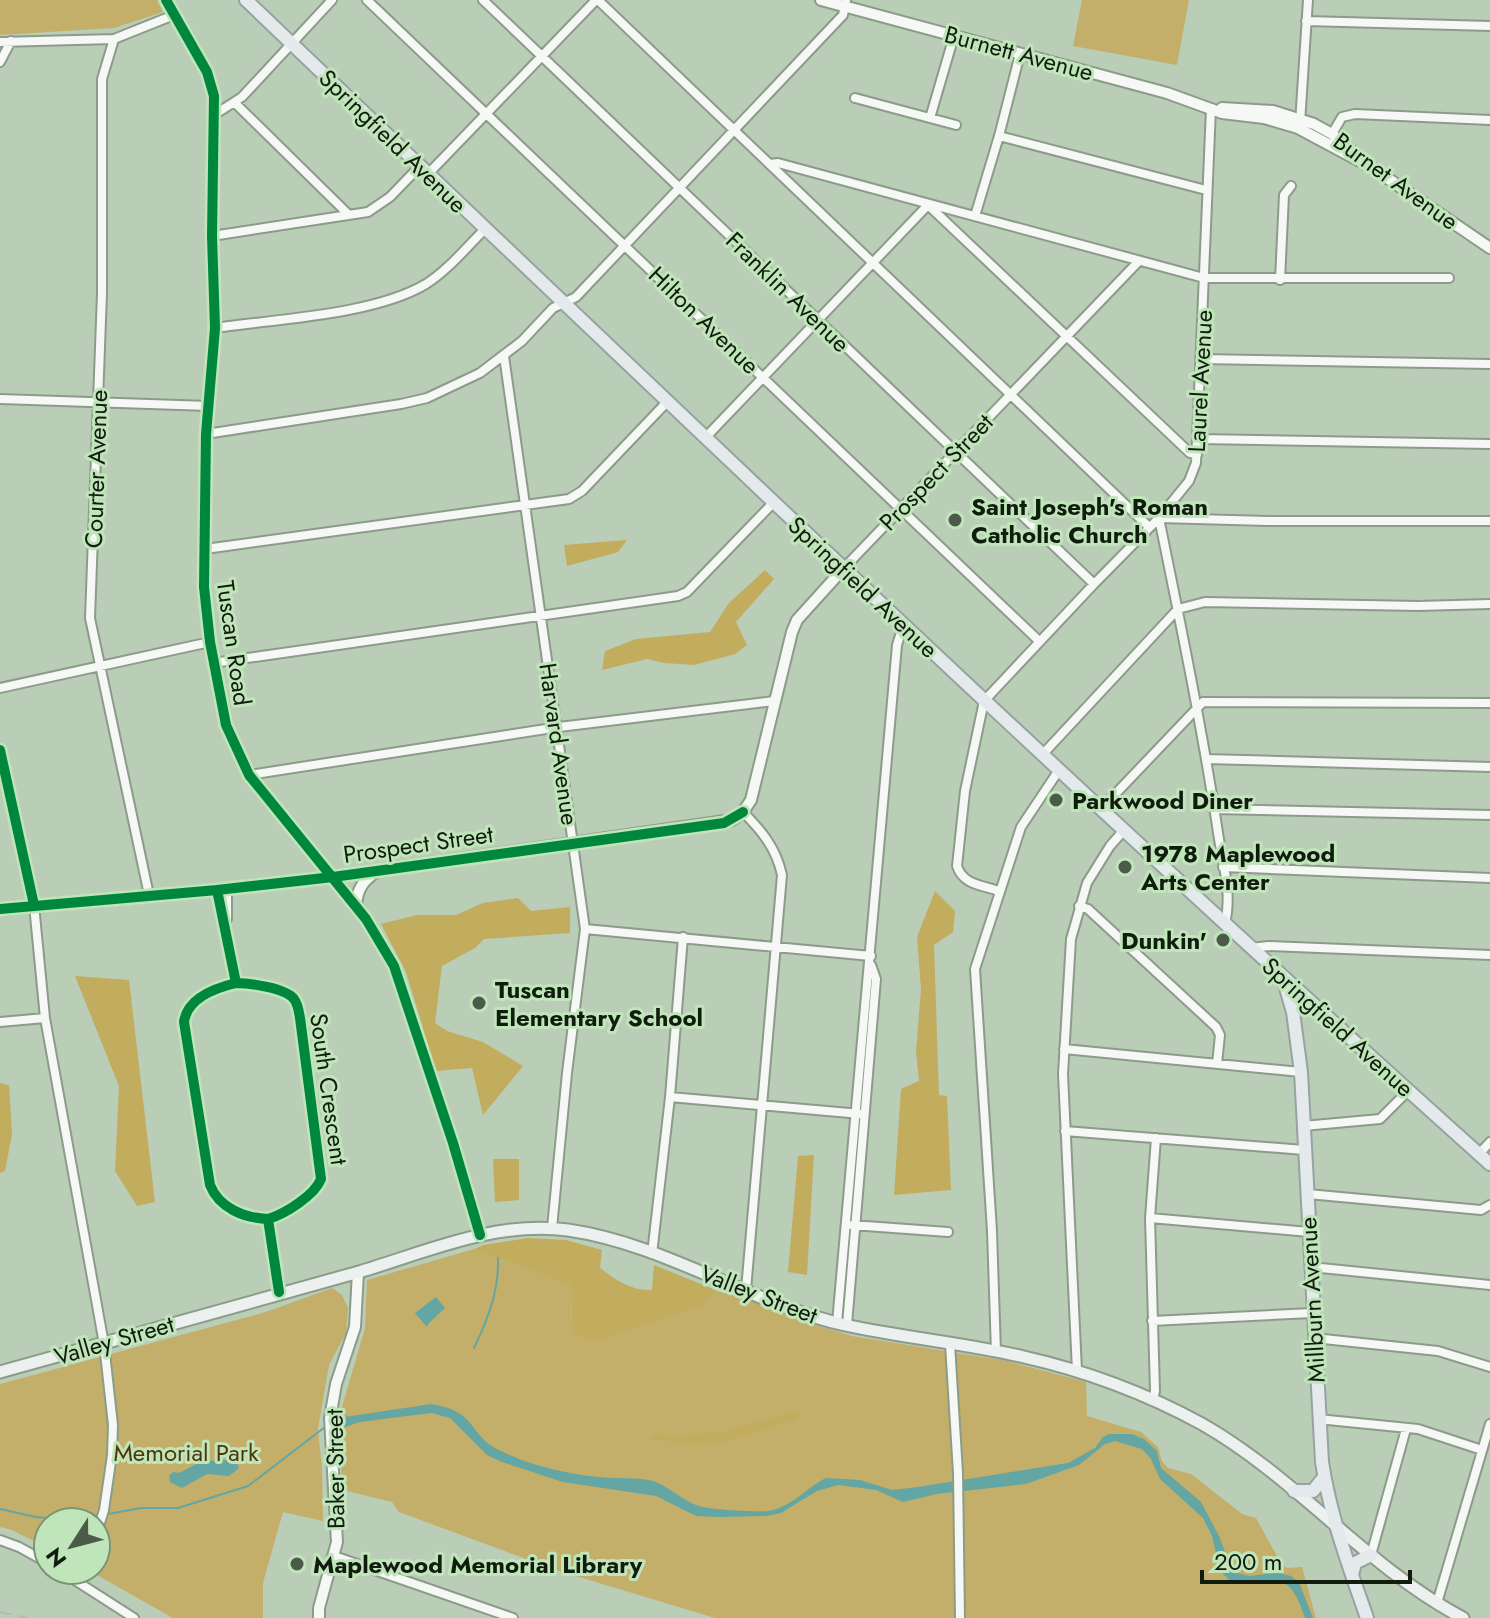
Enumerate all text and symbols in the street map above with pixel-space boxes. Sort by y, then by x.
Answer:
street label: Burnett Avenue [941,16,1097,90]
street label: Springfield Avenue [311,61,475,221]
street label: Burnet Avenue [1326,124,1466,238]
street label: Franklin Avenue [718,224,858,360]
street label: Hilton Avenue [641,258,767,382]
street label: Laurel Avenue [1179,309,1221,453]
street label: Courter Avenue [76,389,116,549]
street label: Prospect Street [871,405,1001,538]
place label: Saint Joseph's Roman Catholic Church [971,489,1208,552]
street label: Springfield Avenue [780,508,946,666]
marker: Saint Joseph's Roman Catholic Church [946,511,964,529]
street label: Tuscan Road [208,578,260,708]
street label: Harvard Avenue [530,661,588,827]
place label: Parkwood Diner [1072,783,1253,818]
marker: Parkwood Diner [1047,791,1065,809]
street label: Prospect Street [341,816,495,872]
place label: 1978 Maplewood Arts Center [1140,836,1335,899]
marker: 1978 Maplewood Arts Center [1116,858,1134,876]
place label: Dunkin' [1121,923,1207,958]
marker: Dunkin' [1214,931,1232,949]
street label: Springfield Avenue [1254,949,1422,1105]
place label: Tuscan Elementary School [495,972,703,1035]
marker: Tuscan Elementary School [470,994,488,1012]
street label: South Crescent [301,1011,357,1167]
street label: Millburn Avenue [1290,1216,1334,1384]
street label: Valley Street [695,1256,823,1332]
street label: Valley Street [50,1306,178,1374]
street label: Baker Street [316,1408,354,1529]
park label: Memorial Park [113,1435,259,1470]
north arrow [32,1506,112,1586]
scale bar [1202,1534,1410,1584]
text: N [38,1541,74,1574]
text: 200 m [1214,1544,1282,1579]
place label: Maplewood Memorial Library [313,1547,643,1582]
marker: Maplewood Memorial Library [288,1555,306,1573]

